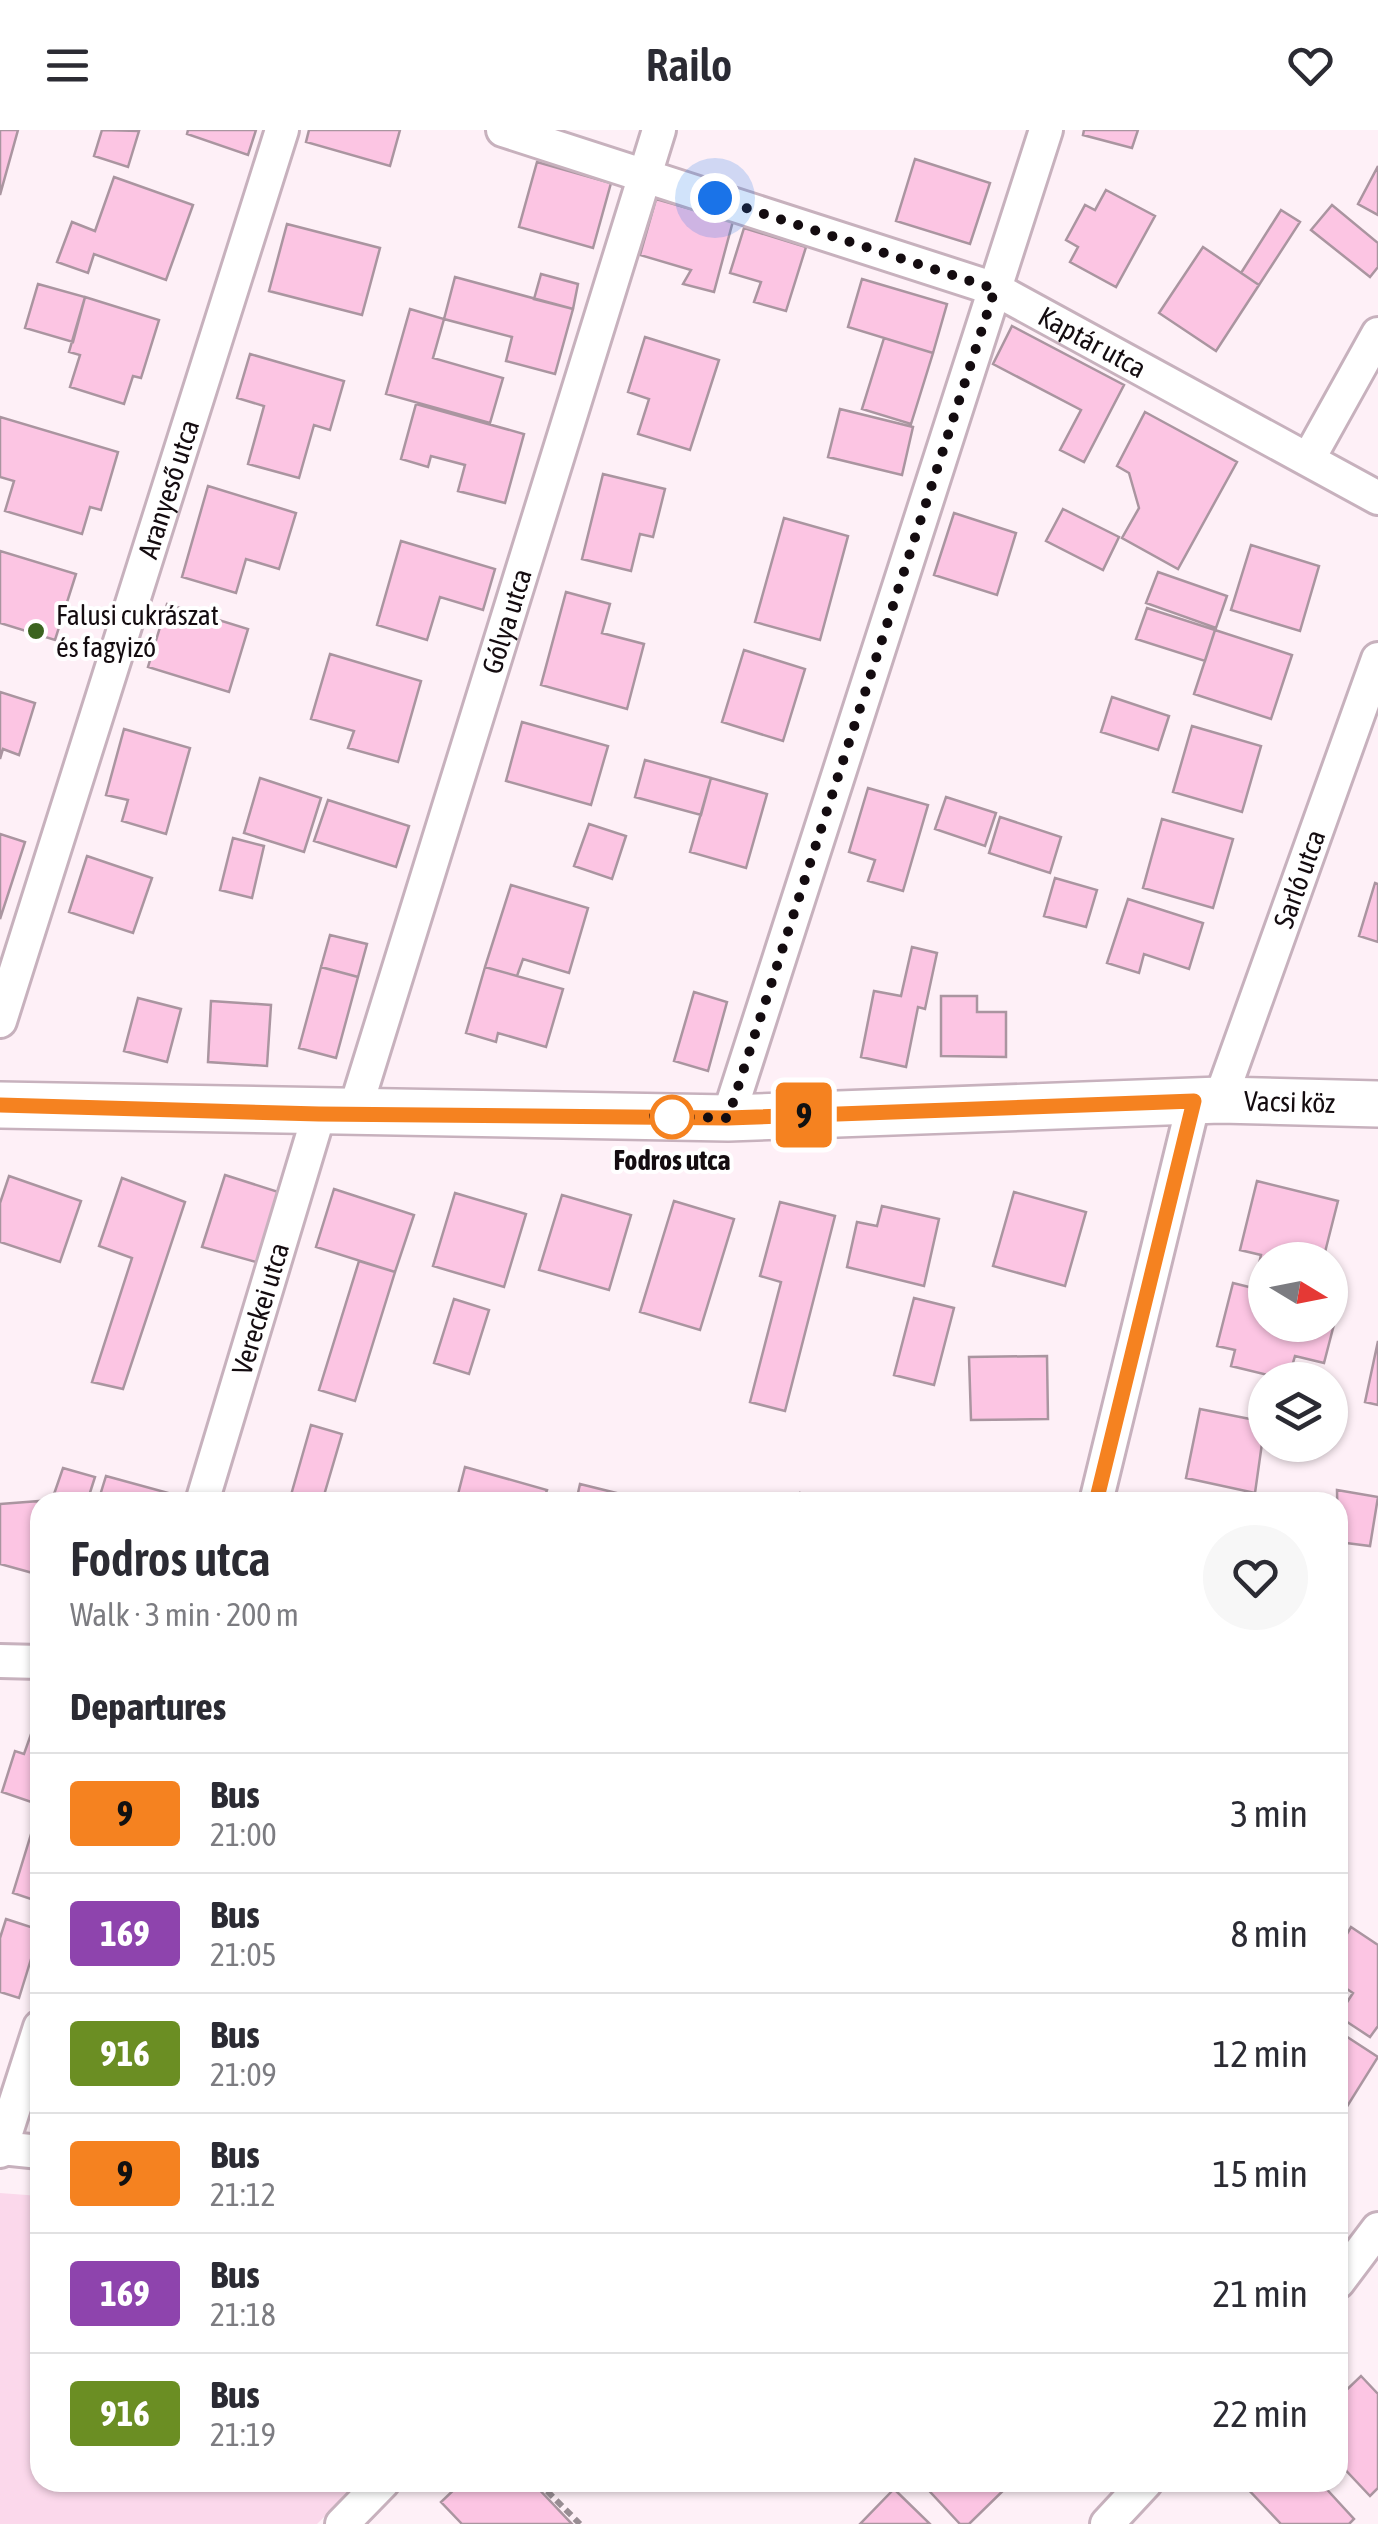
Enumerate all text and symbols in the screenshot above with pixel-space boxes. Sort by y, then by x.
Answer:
icon: menu [40,38,95,93]
icon: heart [1283,38,1338,93]
text: Railo [646,39,732,91]
your location [690,173,740,223]
street label: Kaptár utca [1033,300,1152,384]
street label: Aranyeső utca [131,416,205,562]
street label: Gólya utca [475,565,538,677]
place label: Falusi cukrászat és fagyizó [56,599,219,663]
marker: Falusi cukrászat és fagyizó [25,620,47,642]
street label: Sarló utca [1267,825,1332,932]
line badge: 9 [772,1082,836,1148]
street label: Vacsi köz [1244,1085,1336,1119]
text: 9 [796,1095,812,1135]
marker: Fodros utca [651,1096,693,1138]
place label: Fodros utca [614,1144,731,1176]
street label: Vereckei utca [225,1239,295,1378]
north arrow [1248,1242,1348,1342]
map controls [1248,1242,1348,1462]
button: layers [1248,1362,1348,1462]
button: heart [1203,1525,1308,1630]
text: Fodros utca [70,1531,271,1586]
text: Walk · 3 min · 200 m [70,1596,299,1633]
text: Departures [70,1685,226,1728]
text: Bus [210,1773,260,1816]
text: 3 min [1230,1792,1308,1835]
text: 9 [117,1793,133,1833]
text: 21:00 [210,1816,277,1853]
text: Bus [210,1893,260,1936]
text: 8 min [1230,1912,1308,1955]
text: 169 [100,1913,150,1953]
text: 21:05 [210,1936,277,1973]
text: Bus [210,2013,260,2056]
text: 12 min [1213,2032,1308,2075]
text: 916 [100,2033,150,2073]
text: 21:09 [210,2056,277,2093]
text: Bus [210,2133,260,2176]
text: 15 min [1213,2152,1308,2195]
text: 9 [117,2153,133,2193]
text: 21:12 [210,2176,276,2213]
text: Bus [210,2253,260,2296]
text: 21 min [1213,2272,1308,2315]
text: 169 [100,2273,150,2313]
text: 21:18 [210,2296,276,2333]
text: Bus [210,2373,260,2416]
text: 22 min [1213,2392,1308,2435]
text: 916 [100,2393,150,2433]
text: 21:19 [210,2416,276,2453]

